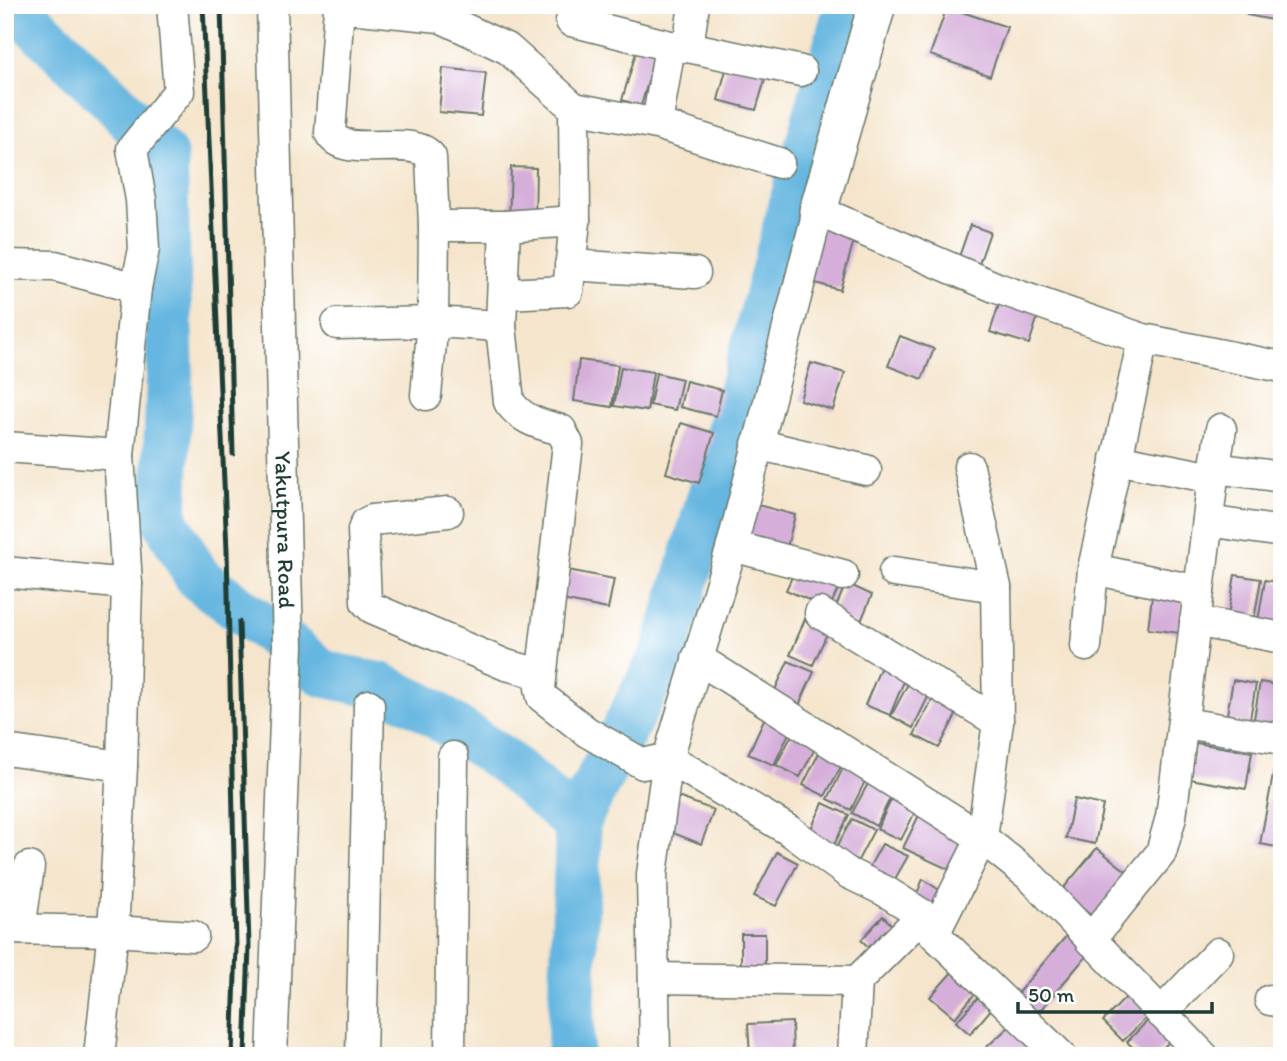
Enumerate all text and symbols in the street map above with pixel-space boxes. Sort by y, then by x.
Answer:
street label: Yakutpura Road [269,451,301,609]
scale bar [1018,970,1212,1014]
text: 50 m [1028,982,1075,1007]

